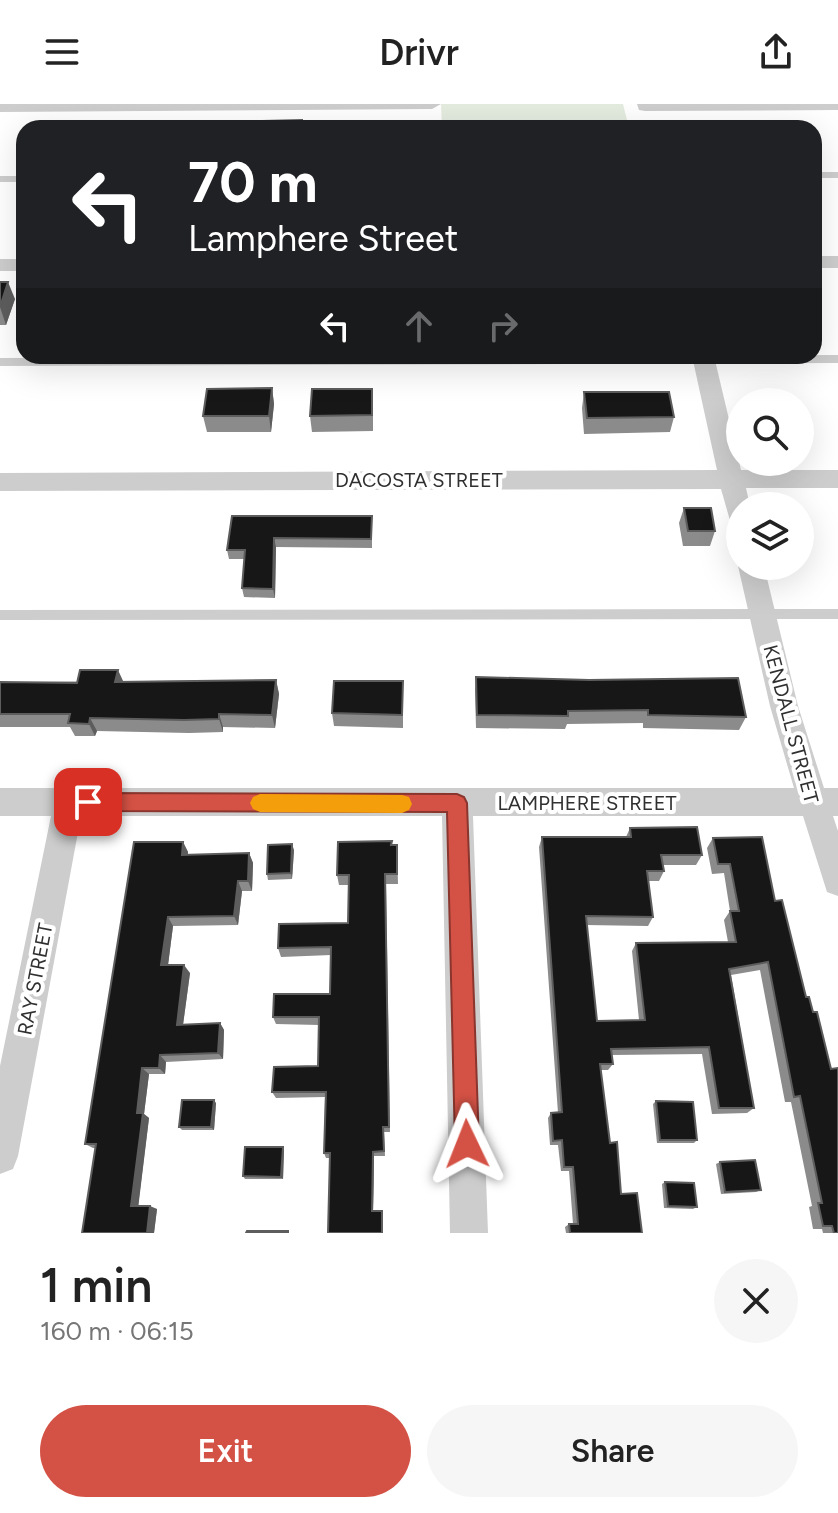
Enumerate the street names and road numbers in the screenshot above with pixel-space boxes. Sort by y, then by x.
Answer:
street label: DACOSTA STREET [335,468,503,492]
street label: KENDALL STREET [758,642,824,806]
street label: LAMPHERE STREET [497,791,677,815]
street label: RAY STREET [12,921,58,1037]

